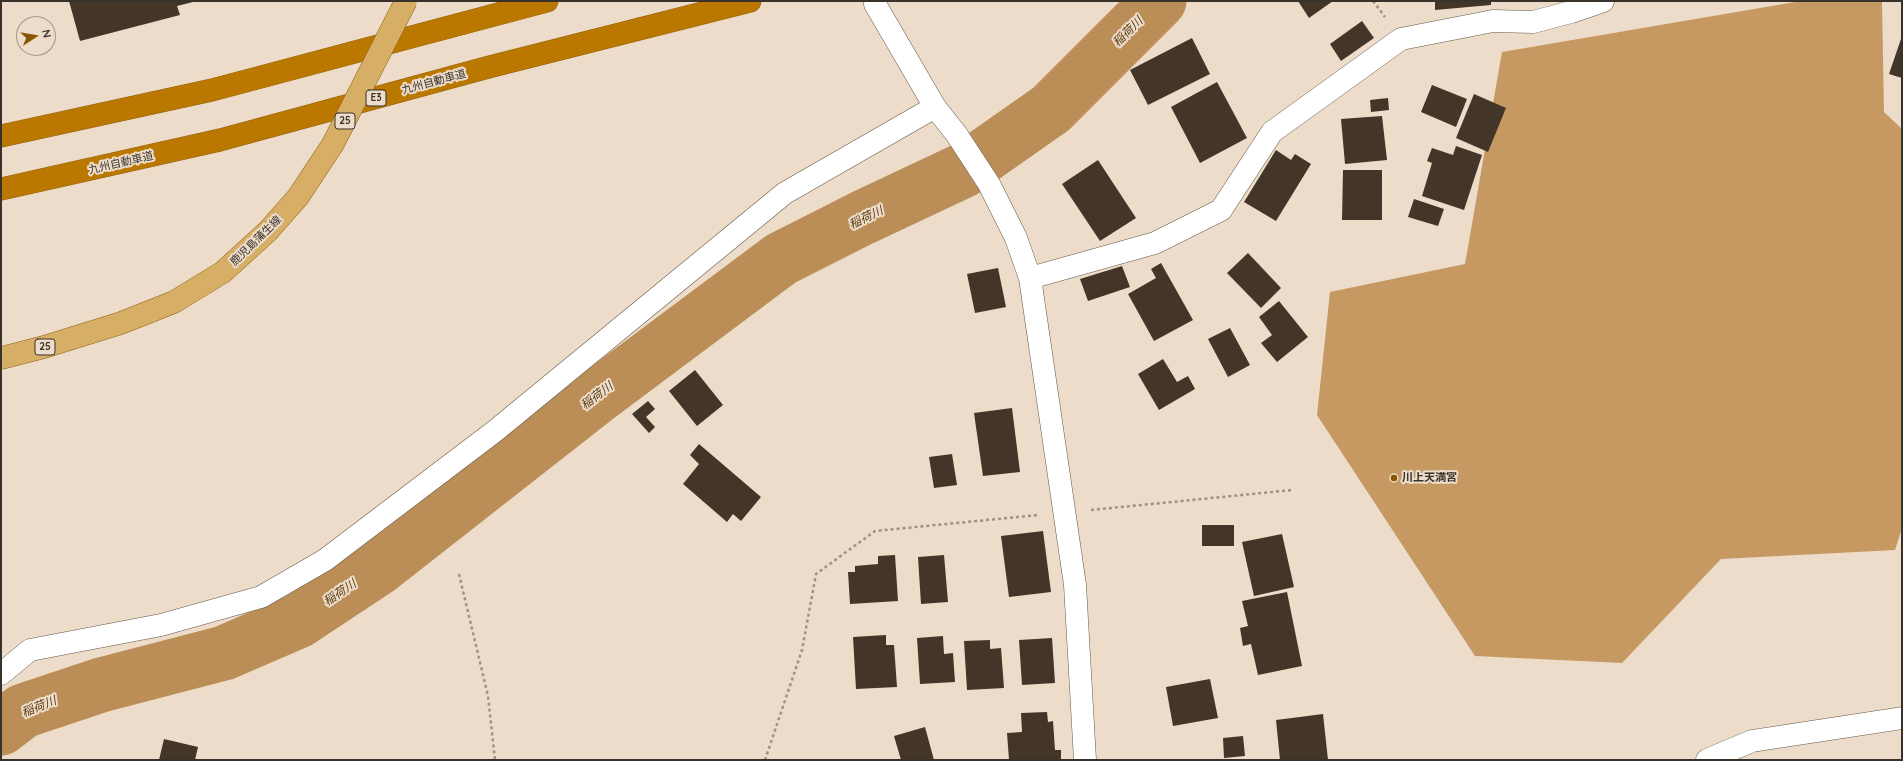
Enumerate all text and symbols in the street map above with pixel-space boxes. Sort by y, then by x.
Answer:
water label: 稲荷川 [1110,14,1146,50]
north arrow [16,16,56,56]
text: N [39,28,54,39]
street label: 九州自動車道 [400,67,468,97]
road number: E3 [366,90,386,106]
road number: 25 [335,113,355,129]
street label: 九州自動車道 [87,149,155,177]
water label: 稲荷川 [847,204,885,232]
street label: 鹿児島蒲生線 [228,213,284,269]
road number: 25 [35,339,55,355]
water label: 稲荷川 [578,379,616,413]
place label: 川上天満宮 [1402,471,1457,485]
marker: 川上天満宮 [1389,473,1399,483]
water label: 稲荷川 [321,577,359,609]
water label: 稲荷川 [20,694,58,720]

